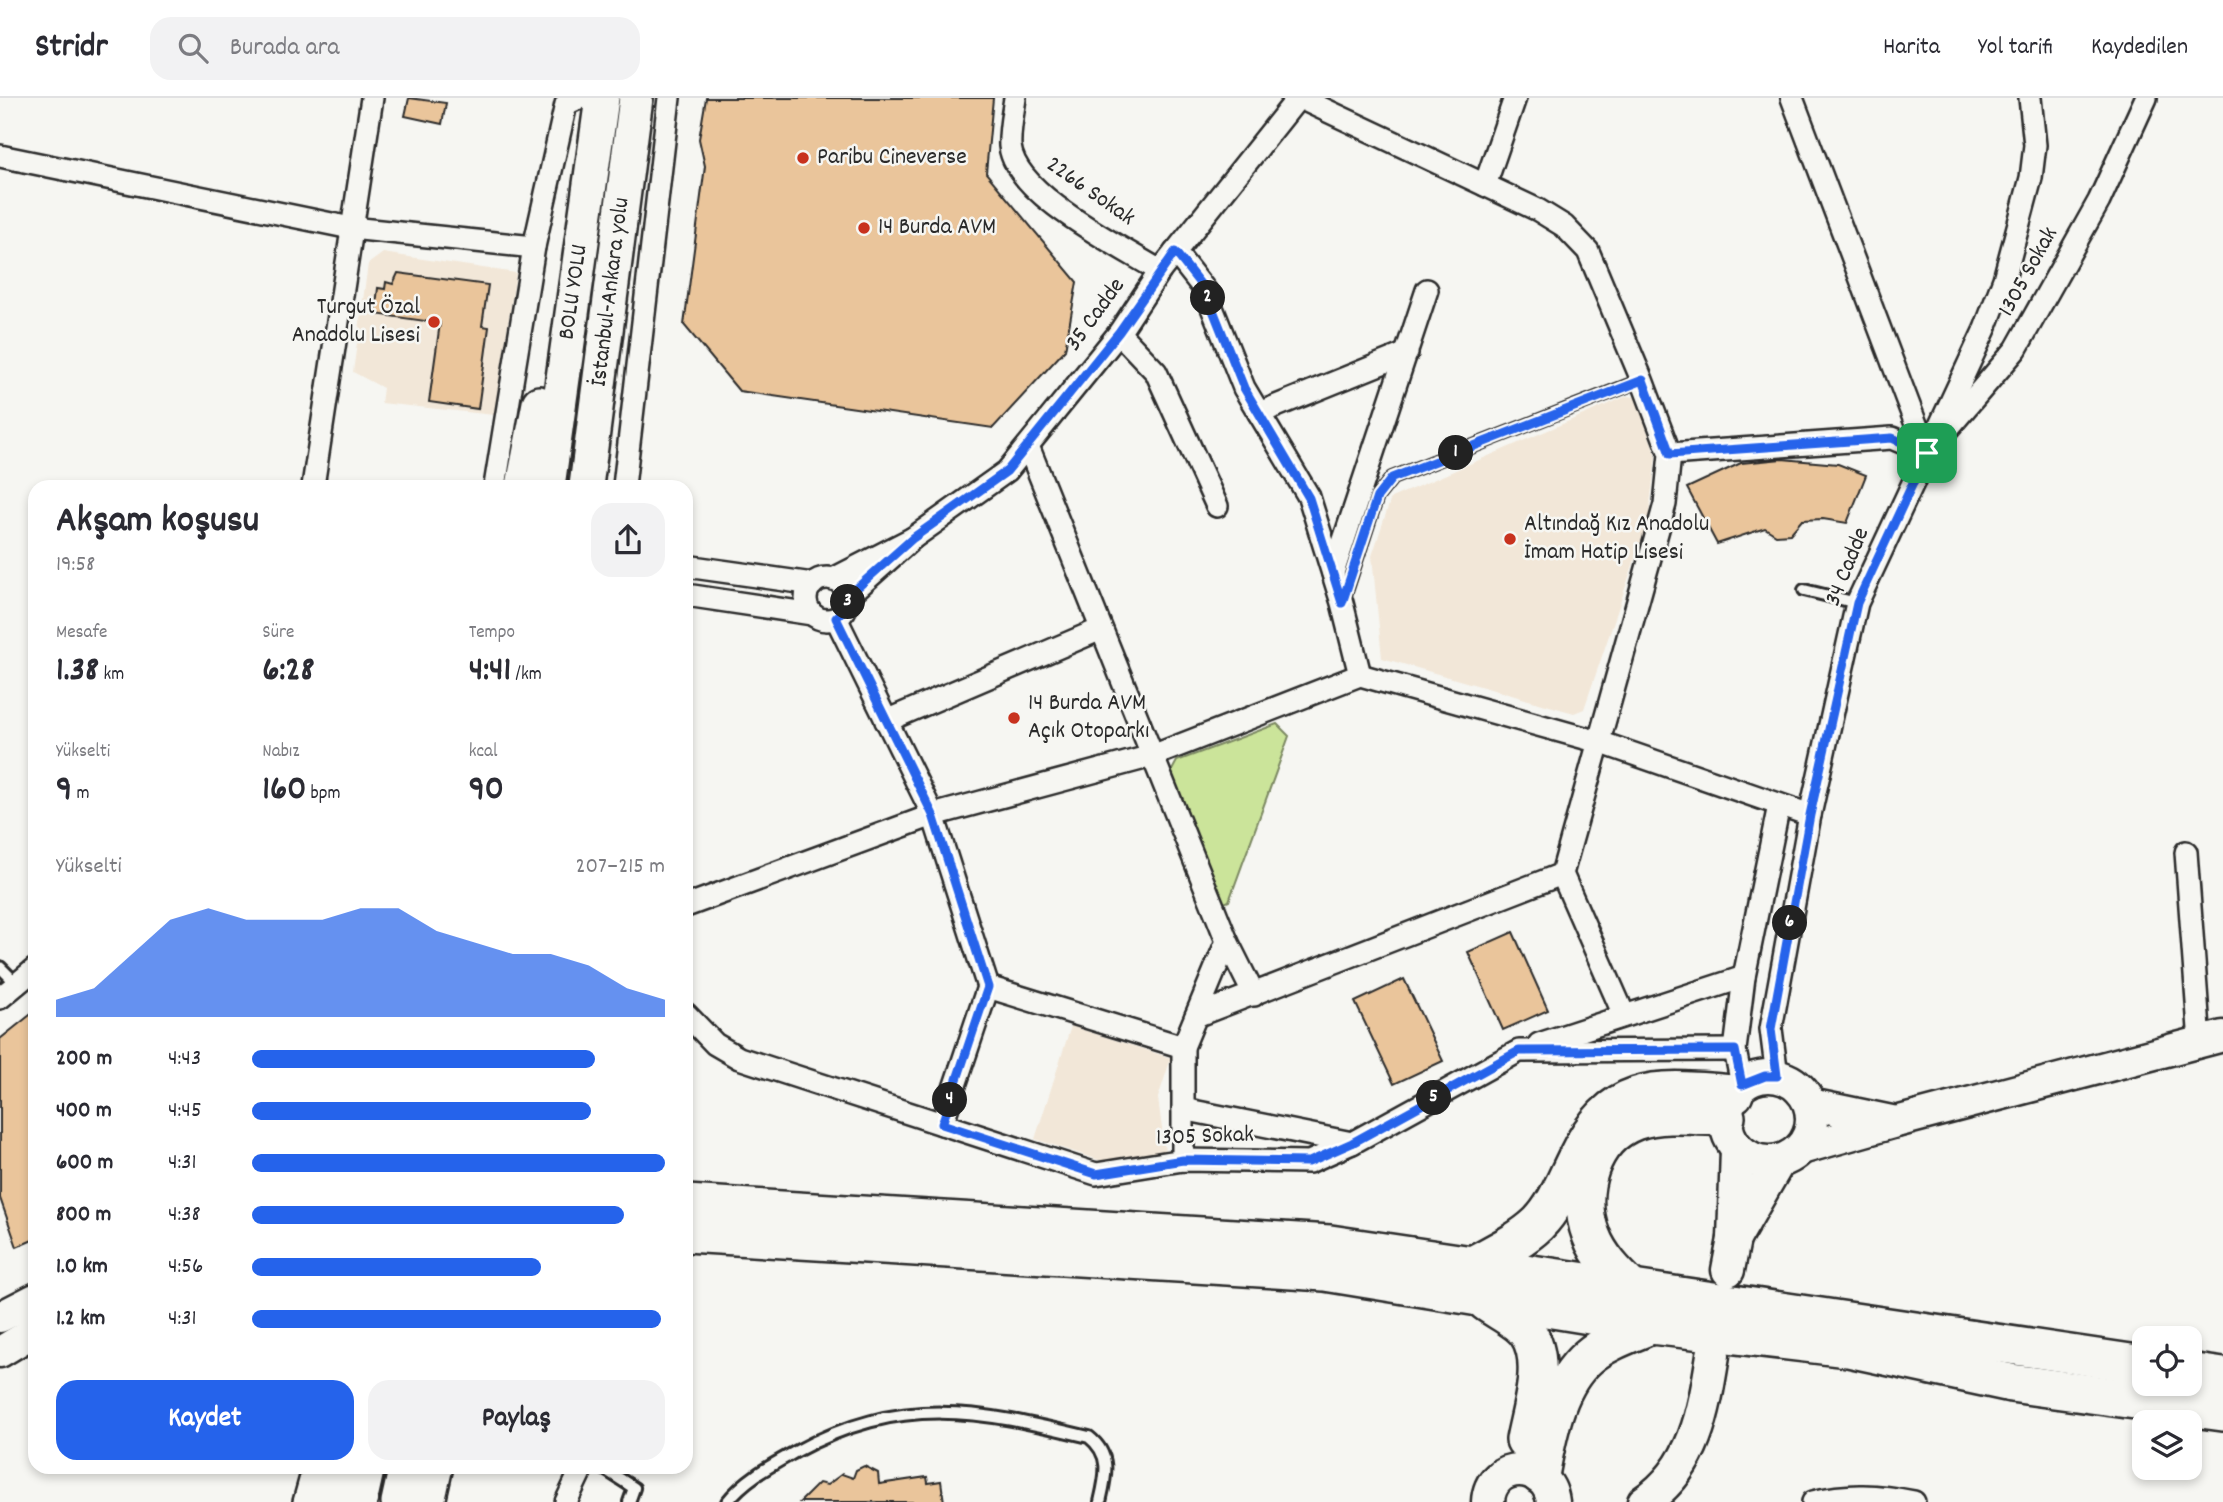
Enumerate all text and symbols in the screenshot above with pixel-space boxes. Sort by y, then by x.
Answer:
search box [150,17,640,80]
text: Stridr [35,25,108,72]
icon: search [174,29,212,67]
text: Burada ara [230,30,339,67]
text: Harita [1883,31,1940,65]
text: Yol tarifi [1978,31,2053,65]
text: Kaydedilen [2091,31,2188,65]
place label: Paribu Cineverse [817,141,967,175]
street label: 2266 Sokak [1038,149,1142,235]
marker: Paribu Cineverse [795,150,811,166]
street label: İstanbul-Ankara yolu [583,196,639,388]
place label: 14 Burda AVM [878,211,996,245]
marker: 14 Burda AVM [856,220,872,236]
street label: 1305 Sokak [1990,221,2068,323]
street label: BOLU YOLU [550,242,598,342]
street label: 35 Cadde [1058,271,1134,359]
pin: 2 [1190,280,1226,316]
text: 2 [1203,284,1212,311]
place label: Turgut Özal Anadolu Lisesi [292,291,420,353]
marker: Turgut Özal Anadolu Lisesi [426,314,442,330]
pin [1897,423,1957,483]
icon: arrive [1908,434,1946,472]
pin: 1 [1438,436,1474,470]
text: 1 [1453,439,1458,466]
text: Akşam koşusu [56,495,259,550]
button: share [591,503,665,577]
place label: Altındağ Kız Anadolu İmam Hatip Lisesi [1524,508,1709,570]
street label: 34 Cadde [1817,522,1879,612]
marker: Altındağ Kız Anadolu İmam Hatip Lisesi [1502,531,1518,547]
text: 19:58 [56,549,95,582]
pin: 3 [830,584,866,620]
text: 3 [843,588,852,615]
text: Mesafe [56,620,107,647]
text: Süre [262,620,294,647]
text: Tempo [469,620,515,647]
text: 1.38 [56,647,99,697]
text: 6:28 [262,647,315,697]
text: 4:41 [469,647,511,697]
text: km [99,662,124,689]
text: /km [511,662,542,689]
place label: 14 Burda AVM Açık Otoparkı [1028,687,1149,749]
marker: 14 Burda AVM Açık Otoparkı [1006,710,1022,726]
text: Yükselti [56,739,110,766]
text: Nabız [262,739,300,766]
text: kcal [469,739,498,766]
text: 9 [56,766,72,816]
text: 160 [262,766,306,816]
text: 90 [469,766,504,816]
text: m [72,781,89,808]
text: bpm [306,781,341,808]
text: Yükselti [56,851,122,884]
text: 207–215 m [575,851,665,884]
pin: 6 [1772,906,1808,940]
text: 6 [1785,909,1794,936]
text: 200 m [56,1043,112,1076]
text: 4:43 [168,1043,201,1076]
pin: 5 [1416,1080,1452,1116]
pin: 4 [932,1082,968,1118]
text: 5 [1429,1084,1438,1111]
text: 4 [946,1086,953,1113]
text: 400 m [56,1095,112,1128]
text: 4:45 [168,1095,202,1128]
street label: 1305 Sokak [1156,1118,1254,1156]
text: 600 m [56,1147,113,1180]
text: 4:31 [168,1147,197,1180]
text: 800 m [56,1199,111,1232]
text: 4:38 [168,1199,201,1232]
text: 1.0 km [56,1251,108,1284]
text: 4:56 [168,1251,203,1284]
text: 1.2 km [56,1303,105,1336]
text: 4:31 [168,1303,197,1336]
map controls [2132,1326,2202,1480]
button: locate [2132,1326,2202,1396]
button: Kaydet [56,1380,354,1460]
button: Paylaş [368,1380,665,1460]
button: layers [2132,1410,2202,1480]

